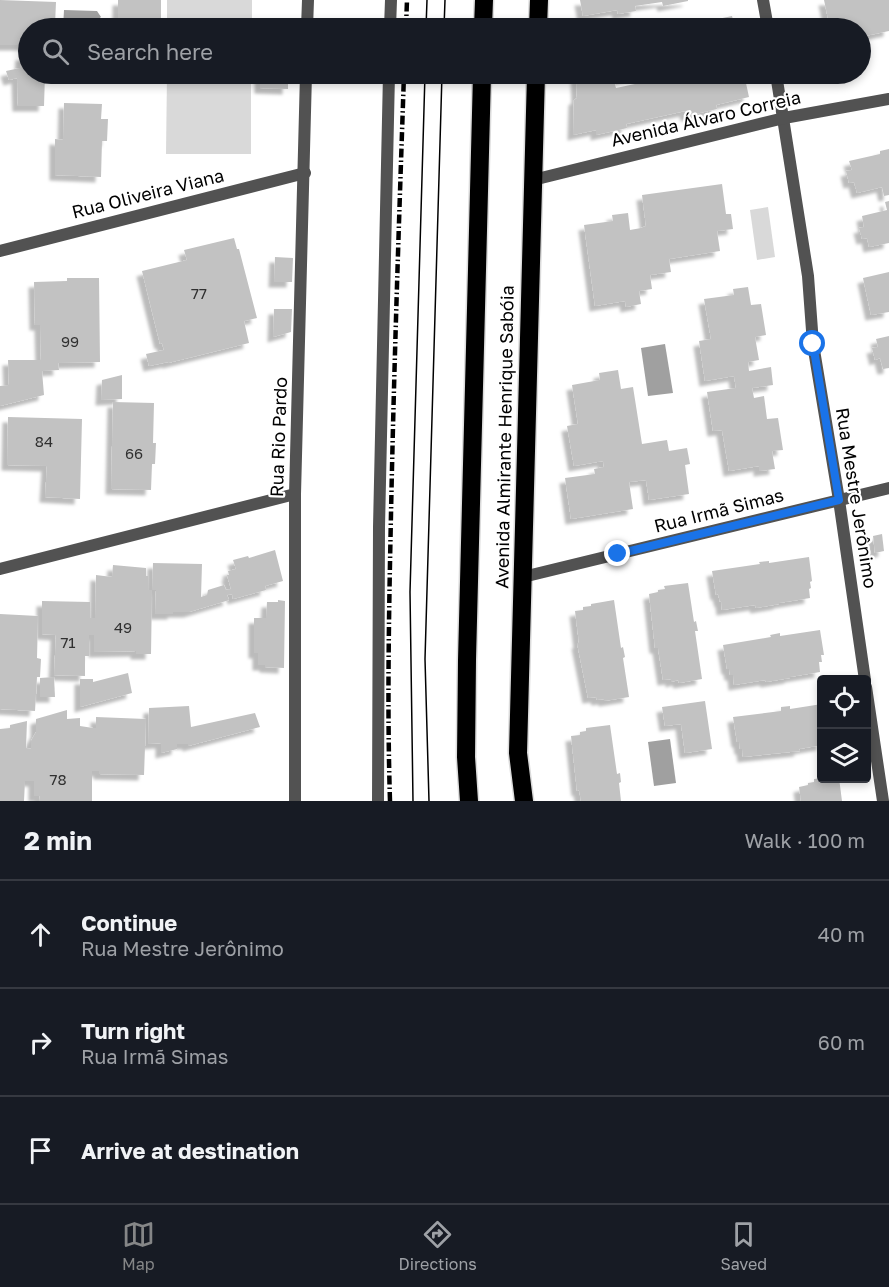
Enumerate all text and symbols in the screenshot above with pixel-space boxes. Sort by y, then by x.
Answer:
search box [18,18,871,84]
icon: search [39,35,72,68]
text: Search here [87,38,213,65]
street label: Avenida Álvaro Correia [609,85,803,151]
street label: Rua Oliveira Viana [69,163,226,223]
house number: 77 [191,284,207,302]
street label: Avenida Almirante Henrique Sabóia [490,285,518,589]
route start [799,330,825,356]
house number: 99 [61,332,79,350]
street label: Rua Rio Pardo [265,376,291,497]
street label: Rua Mestre Jerônimo [832,406,882,590]
house number: 84 [35,432,53,450]
house number: 66 [125,444,143,462]
street label: Rua Irmã Simas [652,483,786,537]
route end [604,540,630,566]
house number: 49 [114,618,132,636]
house number: 71 [60,633,76,651]
map controls [817,675,871,783]
button: locate [817,675,871,729]
button: layers [817,729,871,783]
house number: 78 [49,770,67,788]
text: 2 min [24,825,92,856]
text: Walk · 100 m [744,828,865,852]
text: Continue [81,909,177,936]
icon: ahead [24,918,57,951]
text: 40 m [818,922,865,946]
text: Rua Mestre Jerônimo [81,936,284,960]
text: Turn right [81,1017,185,1044]
icon: right [24,1026,57,1059]
text: 60 m [818,1030,865,1054]
text: Rua Irmã Simas [81,1044,228,1068]
icon: arrive [24,1134,57,1167]
text: Arrive at destination [81,1137,299,1164]
tab: Map [122,1218,155,1274]
tab: Directions [399,1218,477,1274]
tab: Saved [720,1218,767,1274]

